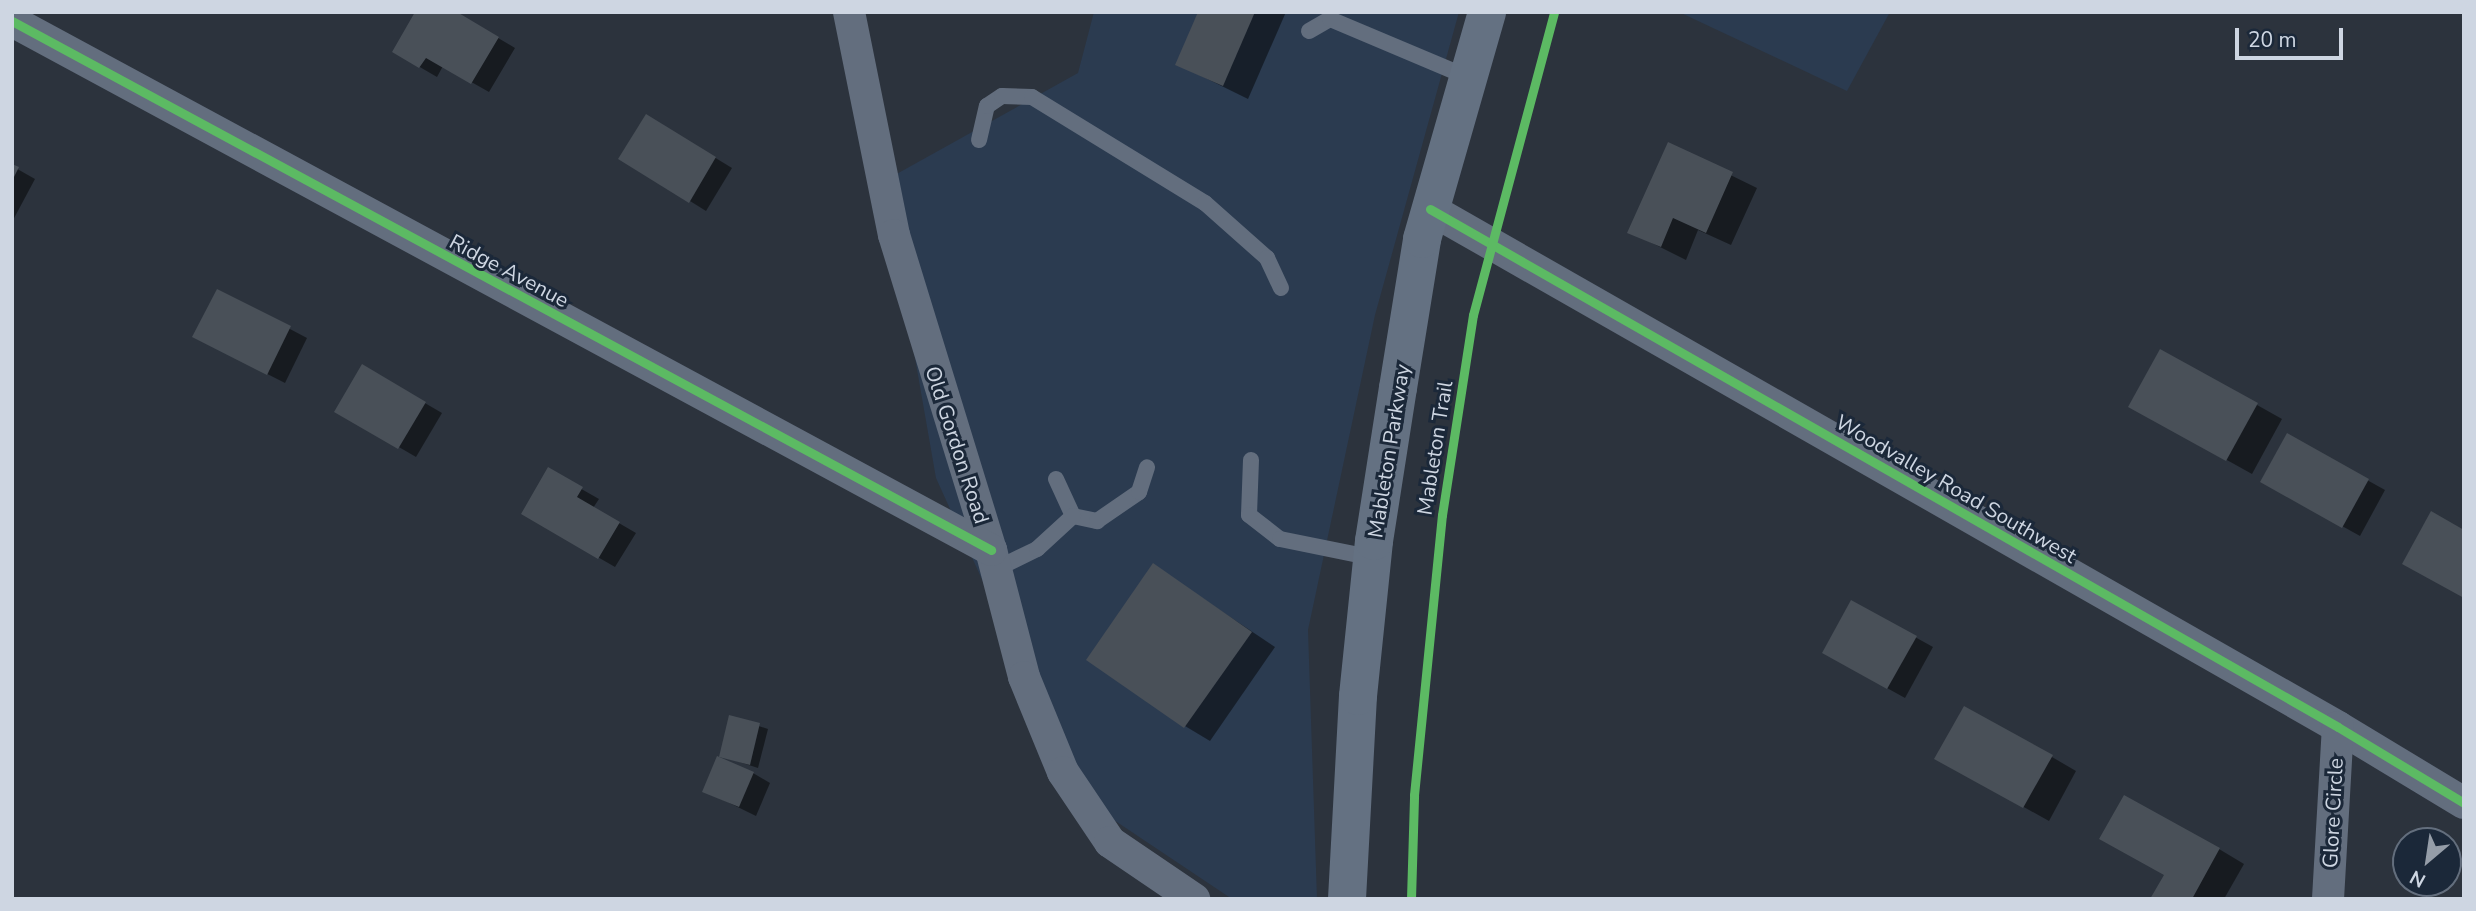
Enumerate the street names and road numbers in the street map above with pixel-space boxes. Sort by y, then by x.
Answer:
street label: Ridge Avenue [445,229,573,313]
street label: Mableton Parkway [1363,362,1415,540]
street label: Old Gordon Road [920,363,994,527]
street label: Mableton Trail [1412,379,1458,517]
street label: Woodvalley Road Southwest [1831,409,2081,569]
street label: Glore Circle [2318,757,2348,869]

